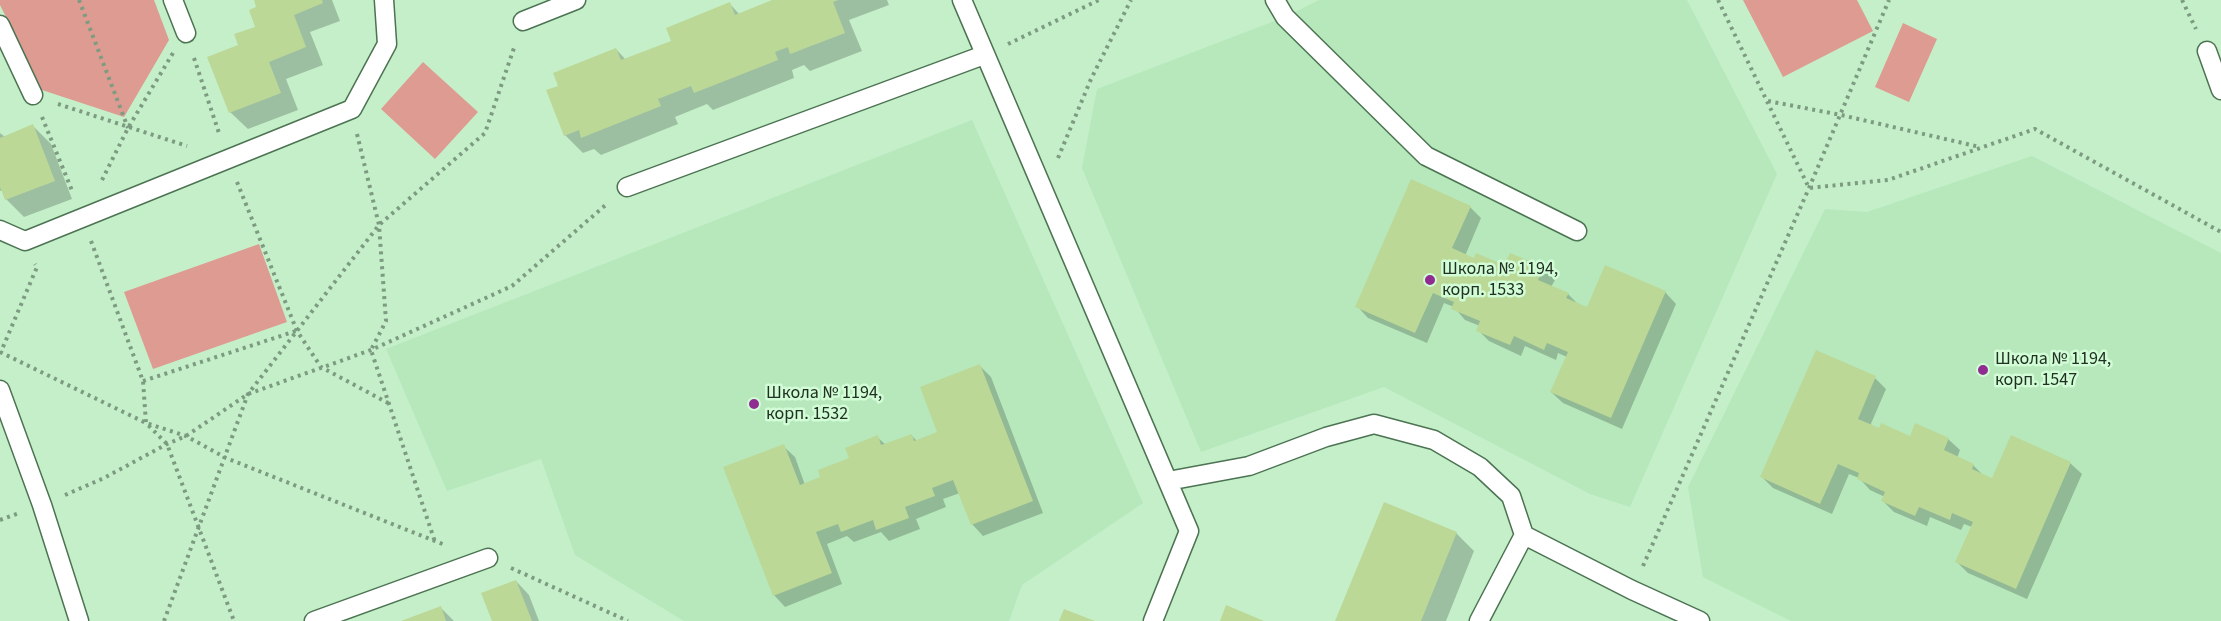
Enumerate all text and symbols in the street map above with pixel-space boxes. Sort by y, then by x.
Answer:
place label: Школа № 1194, корп. 1533 [1442,259,1558,302]
marker: Школа № 1194, корп. 1533 [1423,273,1437,287]
place label: Школа № 1194, корп. 1547 [1995,349,2111,392]
marker: Школа № 1194, корп. 1547 [1976,363,1990,377]
place label: Школа № 1194, корп. 1532 [766,383,882,426]
marker: Школа № 1194, корп. 1532 [747,397,761,411]

